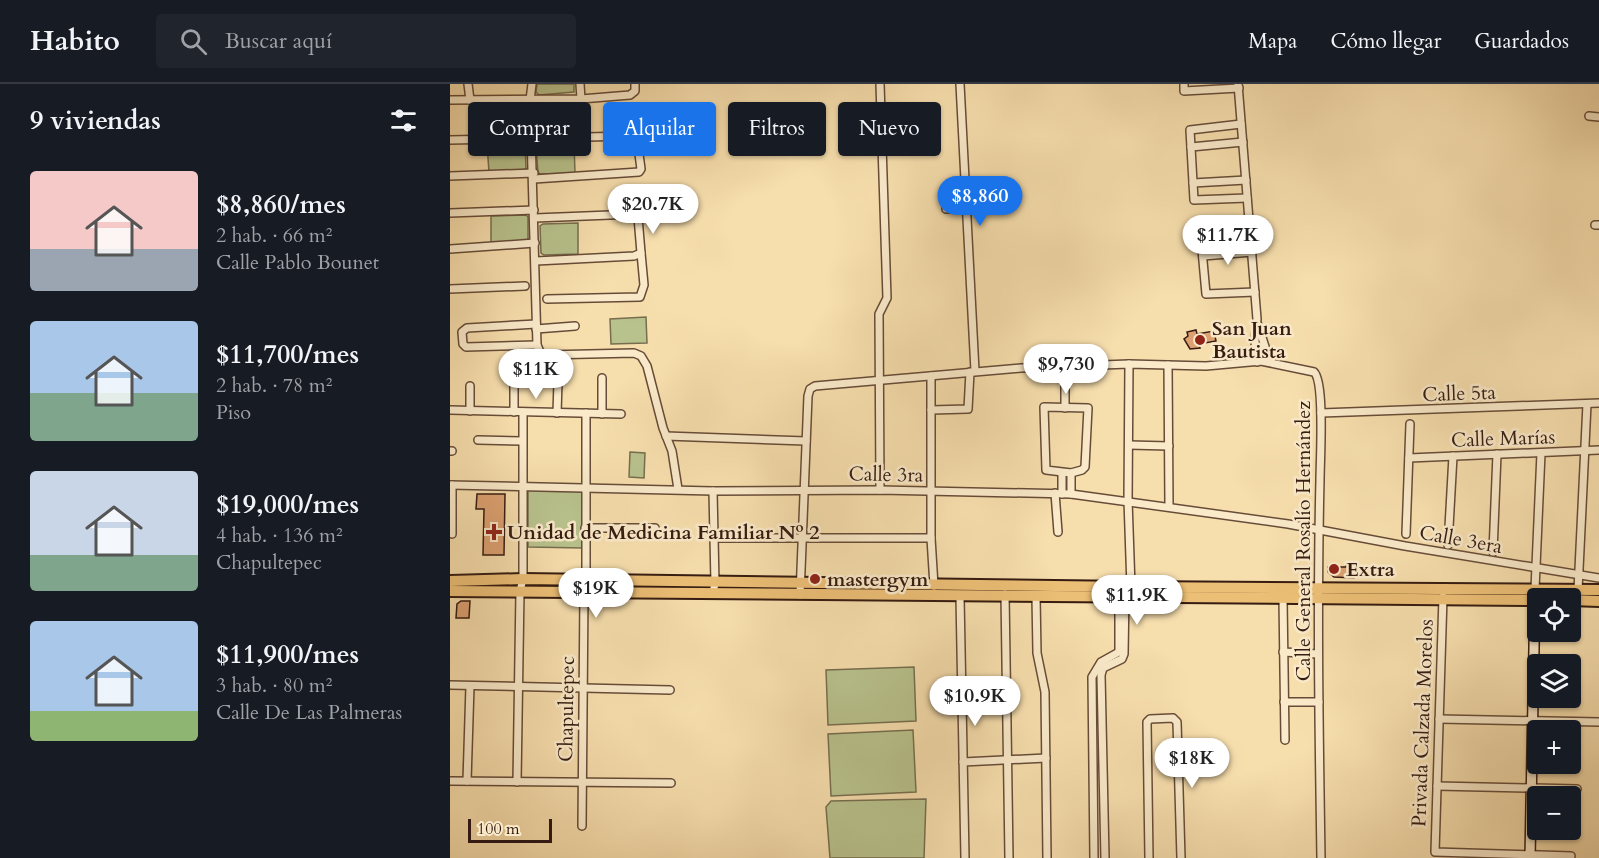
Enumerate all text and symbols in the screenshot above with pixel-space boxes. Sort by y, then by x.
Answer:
search box [156,14,576,68]
text: Habito [30,22,120,60]
icon: search [177,25,210,58]
text: Buscar aquí [225,26,332,56]
text: Mapa [1248,27,1297,56]
text: Cómo llegar [1330,27,1441,56]
text: Guardados [1474,27,1569,56]
chip: Comprar [468,102,591,156]
chip: Alquilar [603,102,716,156]
chip: Filtros [728,102,826,156]
chip: Nuevo [838,102,941,156]
text: 9 viviendas [30,103,161,138]
icon: filters [387,104,420,137]
pin: $8,860 [931,176,1029,227]
text: $8,860 [951,182,1009,209]
pin: $20.7K [604,184,702,235]
text: $8,860/mes [216,187,346,222]
text: $20.7K [622,190,684,217]
icon: home [78,195,150,267]
pin: $11.7K [1179,215,1277,266]
text: $11.7K [1197,221,1259,248]
text: 2 hab. · 66 m² [216,222,332,249]
text: Calle Pablo Bounet [216,249,379,276]
place label: San Juan Bautista [1212,315,1292,365]
marker: San Juan Bautista [1193,333,1207,347]
text: $11,700/mes [216,337,359,372]
pin: $9,730 [1017,344,1115,395]
icon: home [78,345,150,417]
pin: $11K [500,349,572,400]
text: $9,730 [1037,350,1095,377]
text: $11K [513,355,559,382]
text: 2 hab. · 78 m² [216,372,332,399]
street label: Calle 5ta [1422,379,1497,408]
text: Piso [216,399,251,426]
street label: Calle General Rosalío Hernández [1290,401,1317,681]
street label: Calle Marías [1450,423,1556,454]
street label: Calle 3ra [848,460,924,489]
text: $19,000/mes [216,487,359,522]
icon: home [78,495,150,567]
place label: Unidad de Medicina Familiar Nº 2 [507,519,820,546]
street label: Calle 3era [1417,519,1505,560]
text: 4 hab. · 136 m² [216,522,343,549]
marker: Unidad de Medicina Familiar Nº 2 [485,523,503,541]
text: Chapultepec [216,549,322,576]
place label: Extra [1346,556,1395,583]
marker: Extra [1327,562,1341,576]
place label: mastergym [827,566,929,593]
pin: $19K [560,568,632,619]
marker: mastergym [808,572,822,586]
text: $19K [573,574,619,601]
pin: $11.9K [1088,575,1186,626]
text: $11.9K [1106,581,1168,608]
map controls [1527,588,1581,840]
button: locate [1527,588,1581,642]
street label: Privada Calzada Morelos [1405,619,1440,827]
text: $11,900/mes [216,637,359,672]
icon: home [78,645,150,717]
button: layers [1527,654,1581,708]
street label: Chapultepec [552,656,581,762]
text: 3 hab. · 80 m² [216,672,332,699]
pin: $10.9K [926,676,1024,727]
text: $10.9K [944,682,1006,709]
text: Calle De Las Palmeras [216,699,402,726]
button: + [1527,720,1581,774]
pin: $18K [1156,738,1228,789]
text: $18K [1169,744,1215,771]
button: − [1527,786,1581,840]
scale bar [468,816,552,844]
text: 100 m [477,818,519,840]

